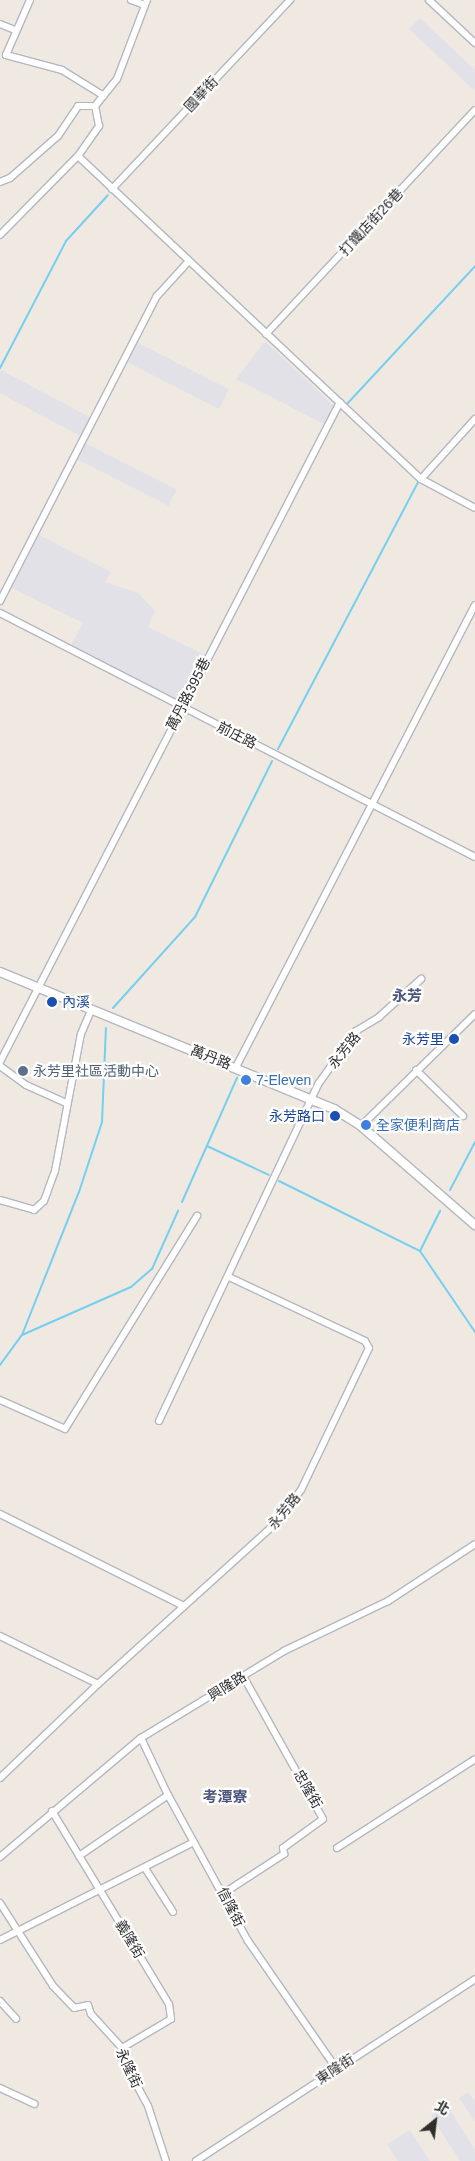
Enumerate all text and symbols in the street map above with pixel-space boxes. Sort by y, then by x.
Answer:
street label: 國華街 [181,73,221,115]
street label: 打鐵店街26巷 [336,185,406,259]
street label: 萬丹路395巷 [163,655,213,733]
street label: 前庄路 [214,718,260,752]
district label: 永芳 [392,987,422,1005]
place label: 內溪 [62,994,90,1010]
marker: 內溪 [46,996,58,1008]
street label: 永芳路 [324,1028,364,1072]
place label: 永芳里 [402,1031,444,1047]
marker: 永芳里 [448,1033,460,1045]
street label: 萬丹路 [188,1042,234,1072]
place label: 永芳里社區活動中心 [33,1063,159,1079]
marker: 永芳里社區活動中心 [17,1065,29,1077]
place label: 7-Eleven [256,1072,311,1088]
marker: 7-Eleven [240,1074,252,1086]
place label: 永芳路口 [269,1108,325,1124]
marker: 永芳路口 [329,1110,341,1122]
place label: 全家便利商店 [376,1117,460,1133]
marker: 全家便利商店 [360,1119,372,1131]
street label: 永芳路 [264,1489,304,1533]
street label: 興隆路 [205,1668,249,1704]
street label: 忠隆街 [290,1767,326,1811]
district label: 考潭寮 [203,1788,247,1806]
street label: 信隆街 [214,1884,248,1930]
street label: 義隆街 [112,1917,148,1961]
street label: 永隆街 [113,2045,145,2091]
street label: 東隆街 [313,2051,357,2087]
north arrow [410,2096,460,2146]
text: 北 [432,2097,452,2118]

